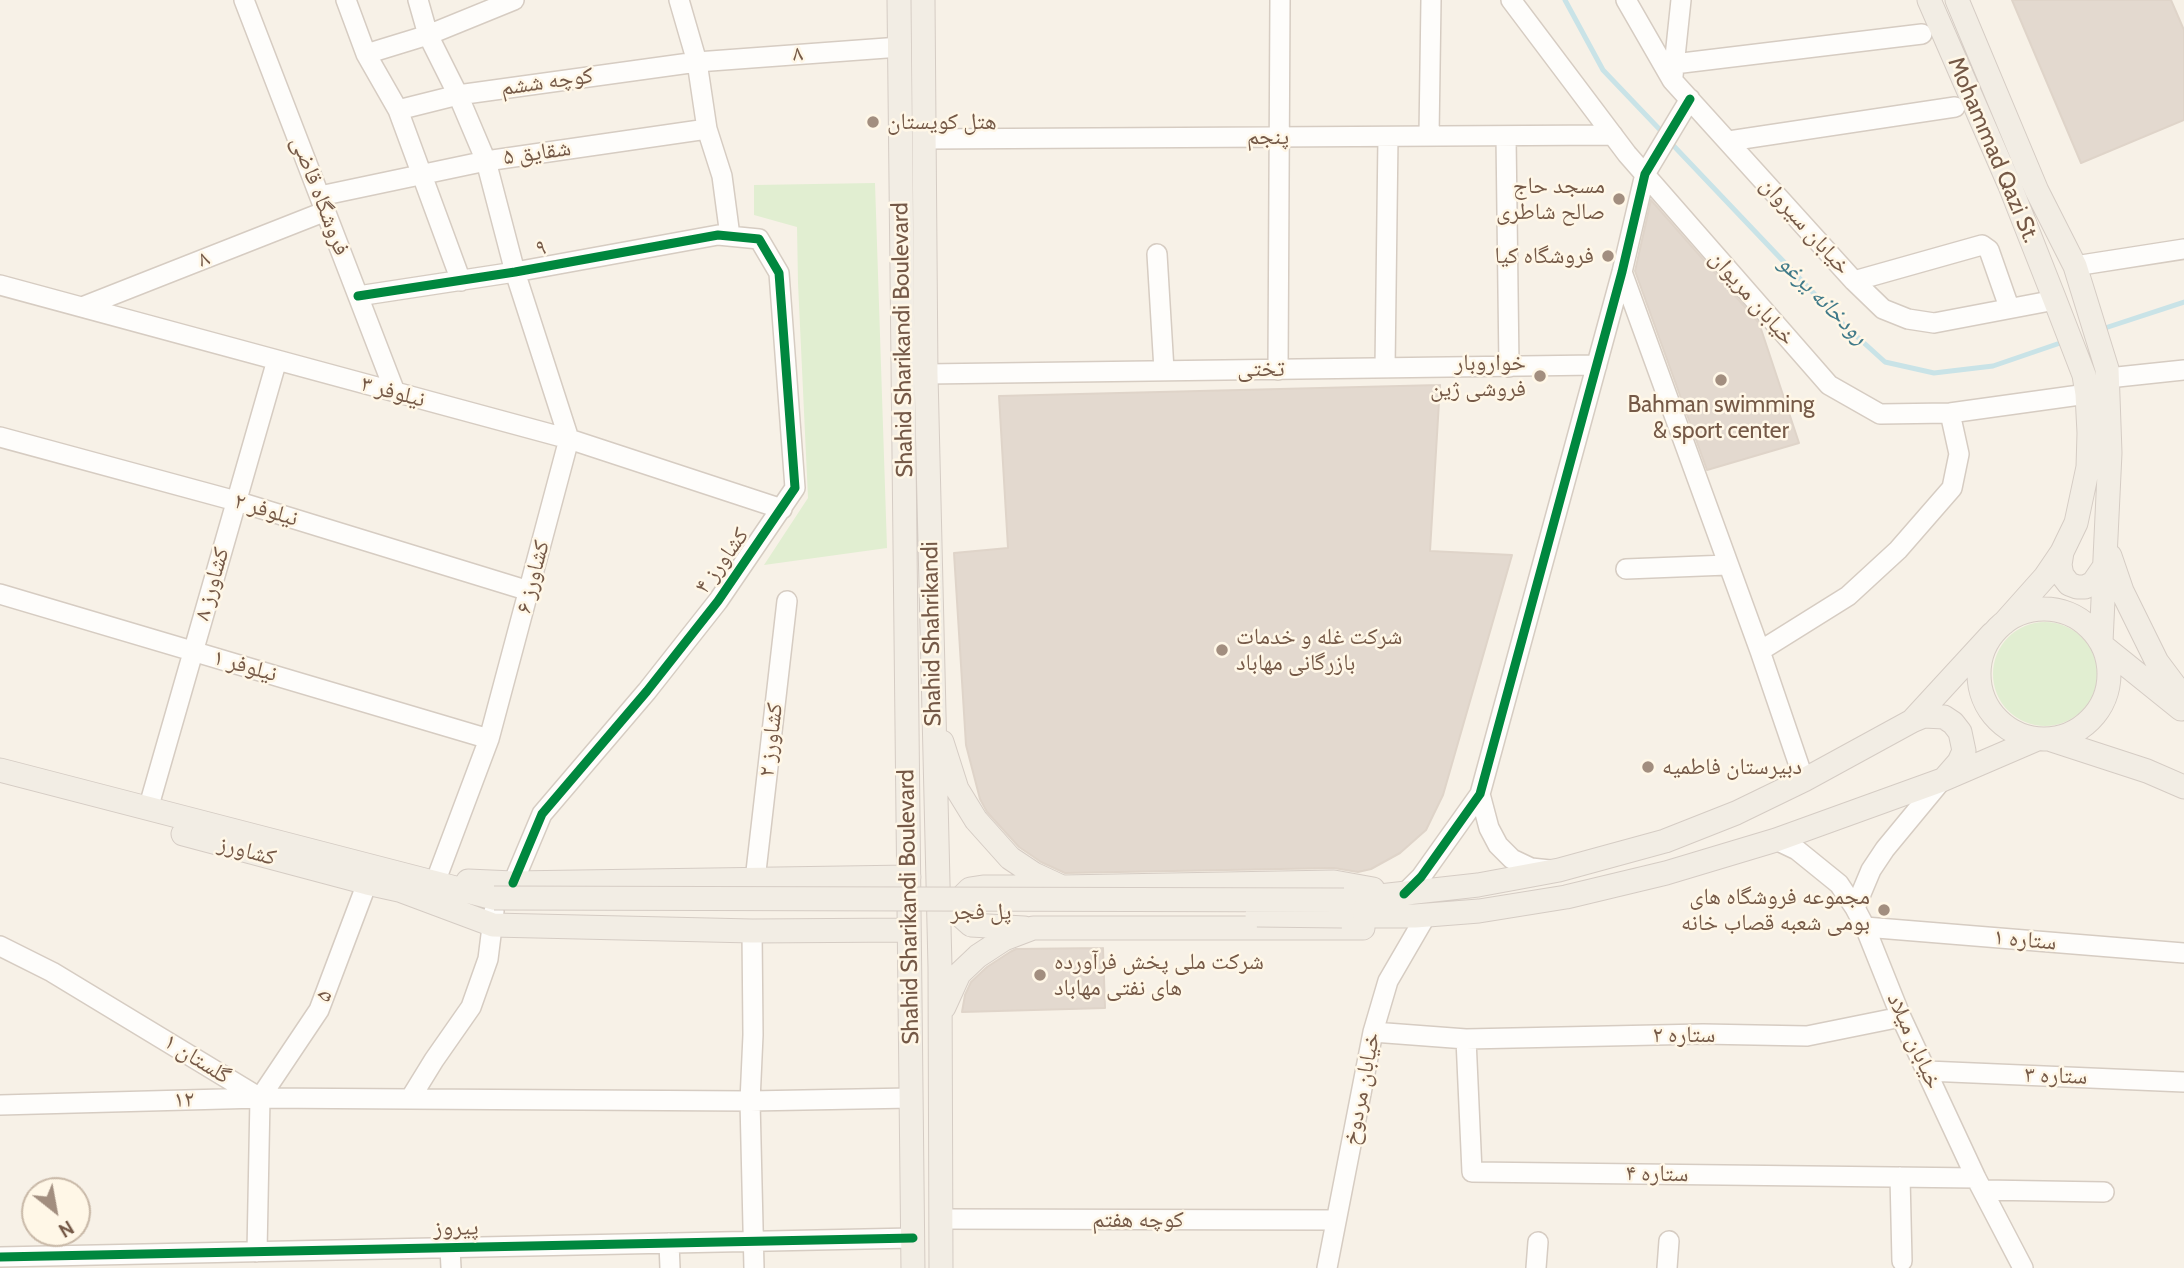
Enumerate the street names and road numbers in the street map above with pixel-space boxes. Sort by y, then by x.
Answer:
street label: ۸ [792,40,804,68]
street label: Mohammad Qazi St. [1941,53,2045,247]
street label: کوچه ششم [499,62,595,102]
street label: پنجم [1247,123,1289,151]
street label: فروشگاه قاضی [285,133,355,259]
street label: شقایق ۵ [501,135,573,171]
street label: خیابان سیروان [1754,171,1856,281]
street label: Shahid Sharikandi Boulevard [887,202,919,478]
street label: ۹ [534,234,548,262]
street label: ۸ [194,244,214,274]
street label: خیابان مریوان [1703,245,1801,351]
street label: تختی [1237,355,1285,383]
street label: نیلوفر ۳ [358,370,428,414]
street label: نیلوفر ۲ [231,487,301,533]
street label: کشاورز ۴ [689,523,755,599]
street label: کشاورز ۶ [510,537,556,617]
street label: Shahid Shahrikandi [917,541,947,727]
street label: کشاورز ۸ [188,544,236,624]
street label: نیلوفر ۱ [210,644,280,688]
street label: کشاورز ۲ [753,701,789,779]
street label: Shahid Sharikandi Boulevard [893,769,925,1045]
street label: کشاورز [215,830,279,872]
street label: پل فجر [951,898,1011,926]
street label: ستاره ۱ [1992,924,2058,956]
street label: ۵ [309,986,339,1006]
street label: خیابان میلاد [1881,989,1947,1093]
street label: ستاره ۲ [1653,1021,1715,1049]
street label: گلستان ۱ [159,1028,235,1090]
street label: خیابان مردوخ [1338,1030,1386,1148]
street label: ستاره ۳ [2024,1061,2088,1091]
street label: ۱۲ [173,1086,195,1114]
street label: ستاره ۴ [1625,1160,1689,1188]
street label: کوچه هفتم [1092,1206,1184,1234]
street label: پیروز [433,1214,479,1242]

